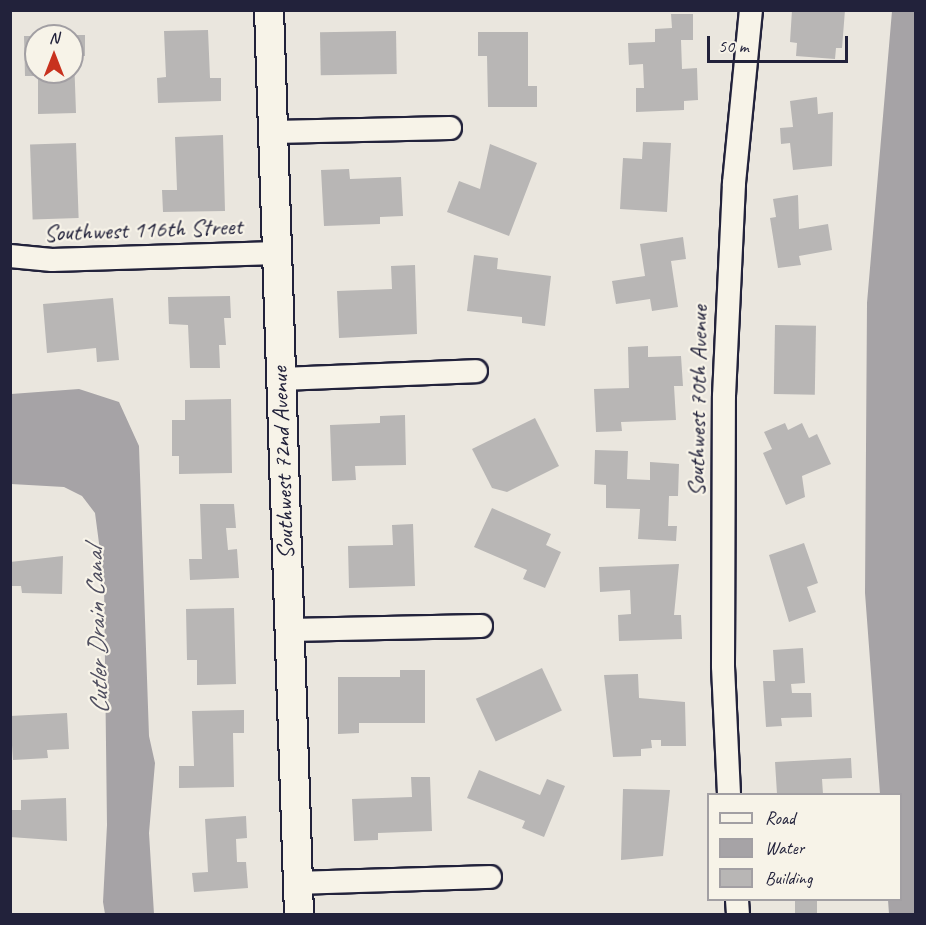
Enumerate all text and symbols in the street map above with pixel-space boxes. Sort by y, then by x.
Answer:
north arrow [24,24,84,84]
scale bar [710,24,851,62]
text: N [49,28,59,48]
text: 50 m [718,35,749,57]
street label: Southwest 116th Street [43,212,243,248]
street label: Southwest 70th Avenue [682,305,714,497]
street label: Southwest 72nd Avenue [265,366,301,560]
water label: Cutler Drain Canal [78,547,116,715]
legend [707,793,902,901]
text: Road [765,807,795,829]
text: Water [765,837,804,859]
text: Building [765,867,812,889]

